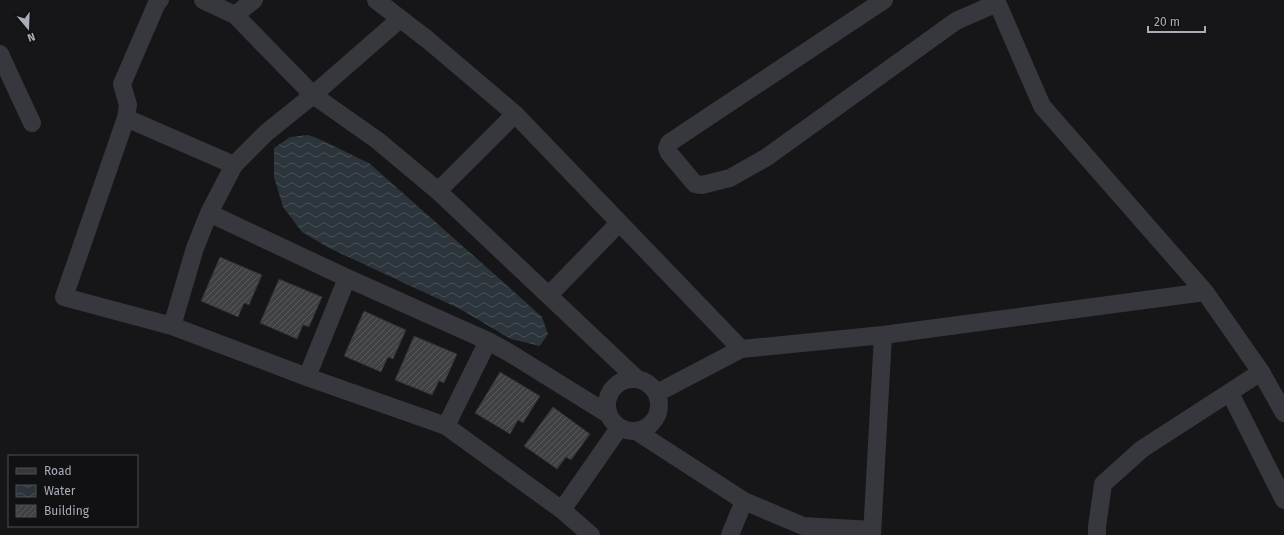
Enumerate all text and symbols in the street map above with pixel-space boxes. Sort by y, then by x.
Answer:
north arrow [8,8,48,48]
scale bar [1148,8,1205,34]
text: 20 m [1154,15,1180,29]
text: N [26,30,37,44]
legend [8,455,138,527]
text: Road [44,464,72,478]
text: Water [44,484,76,498]
text: Building [44,504,90,518]

